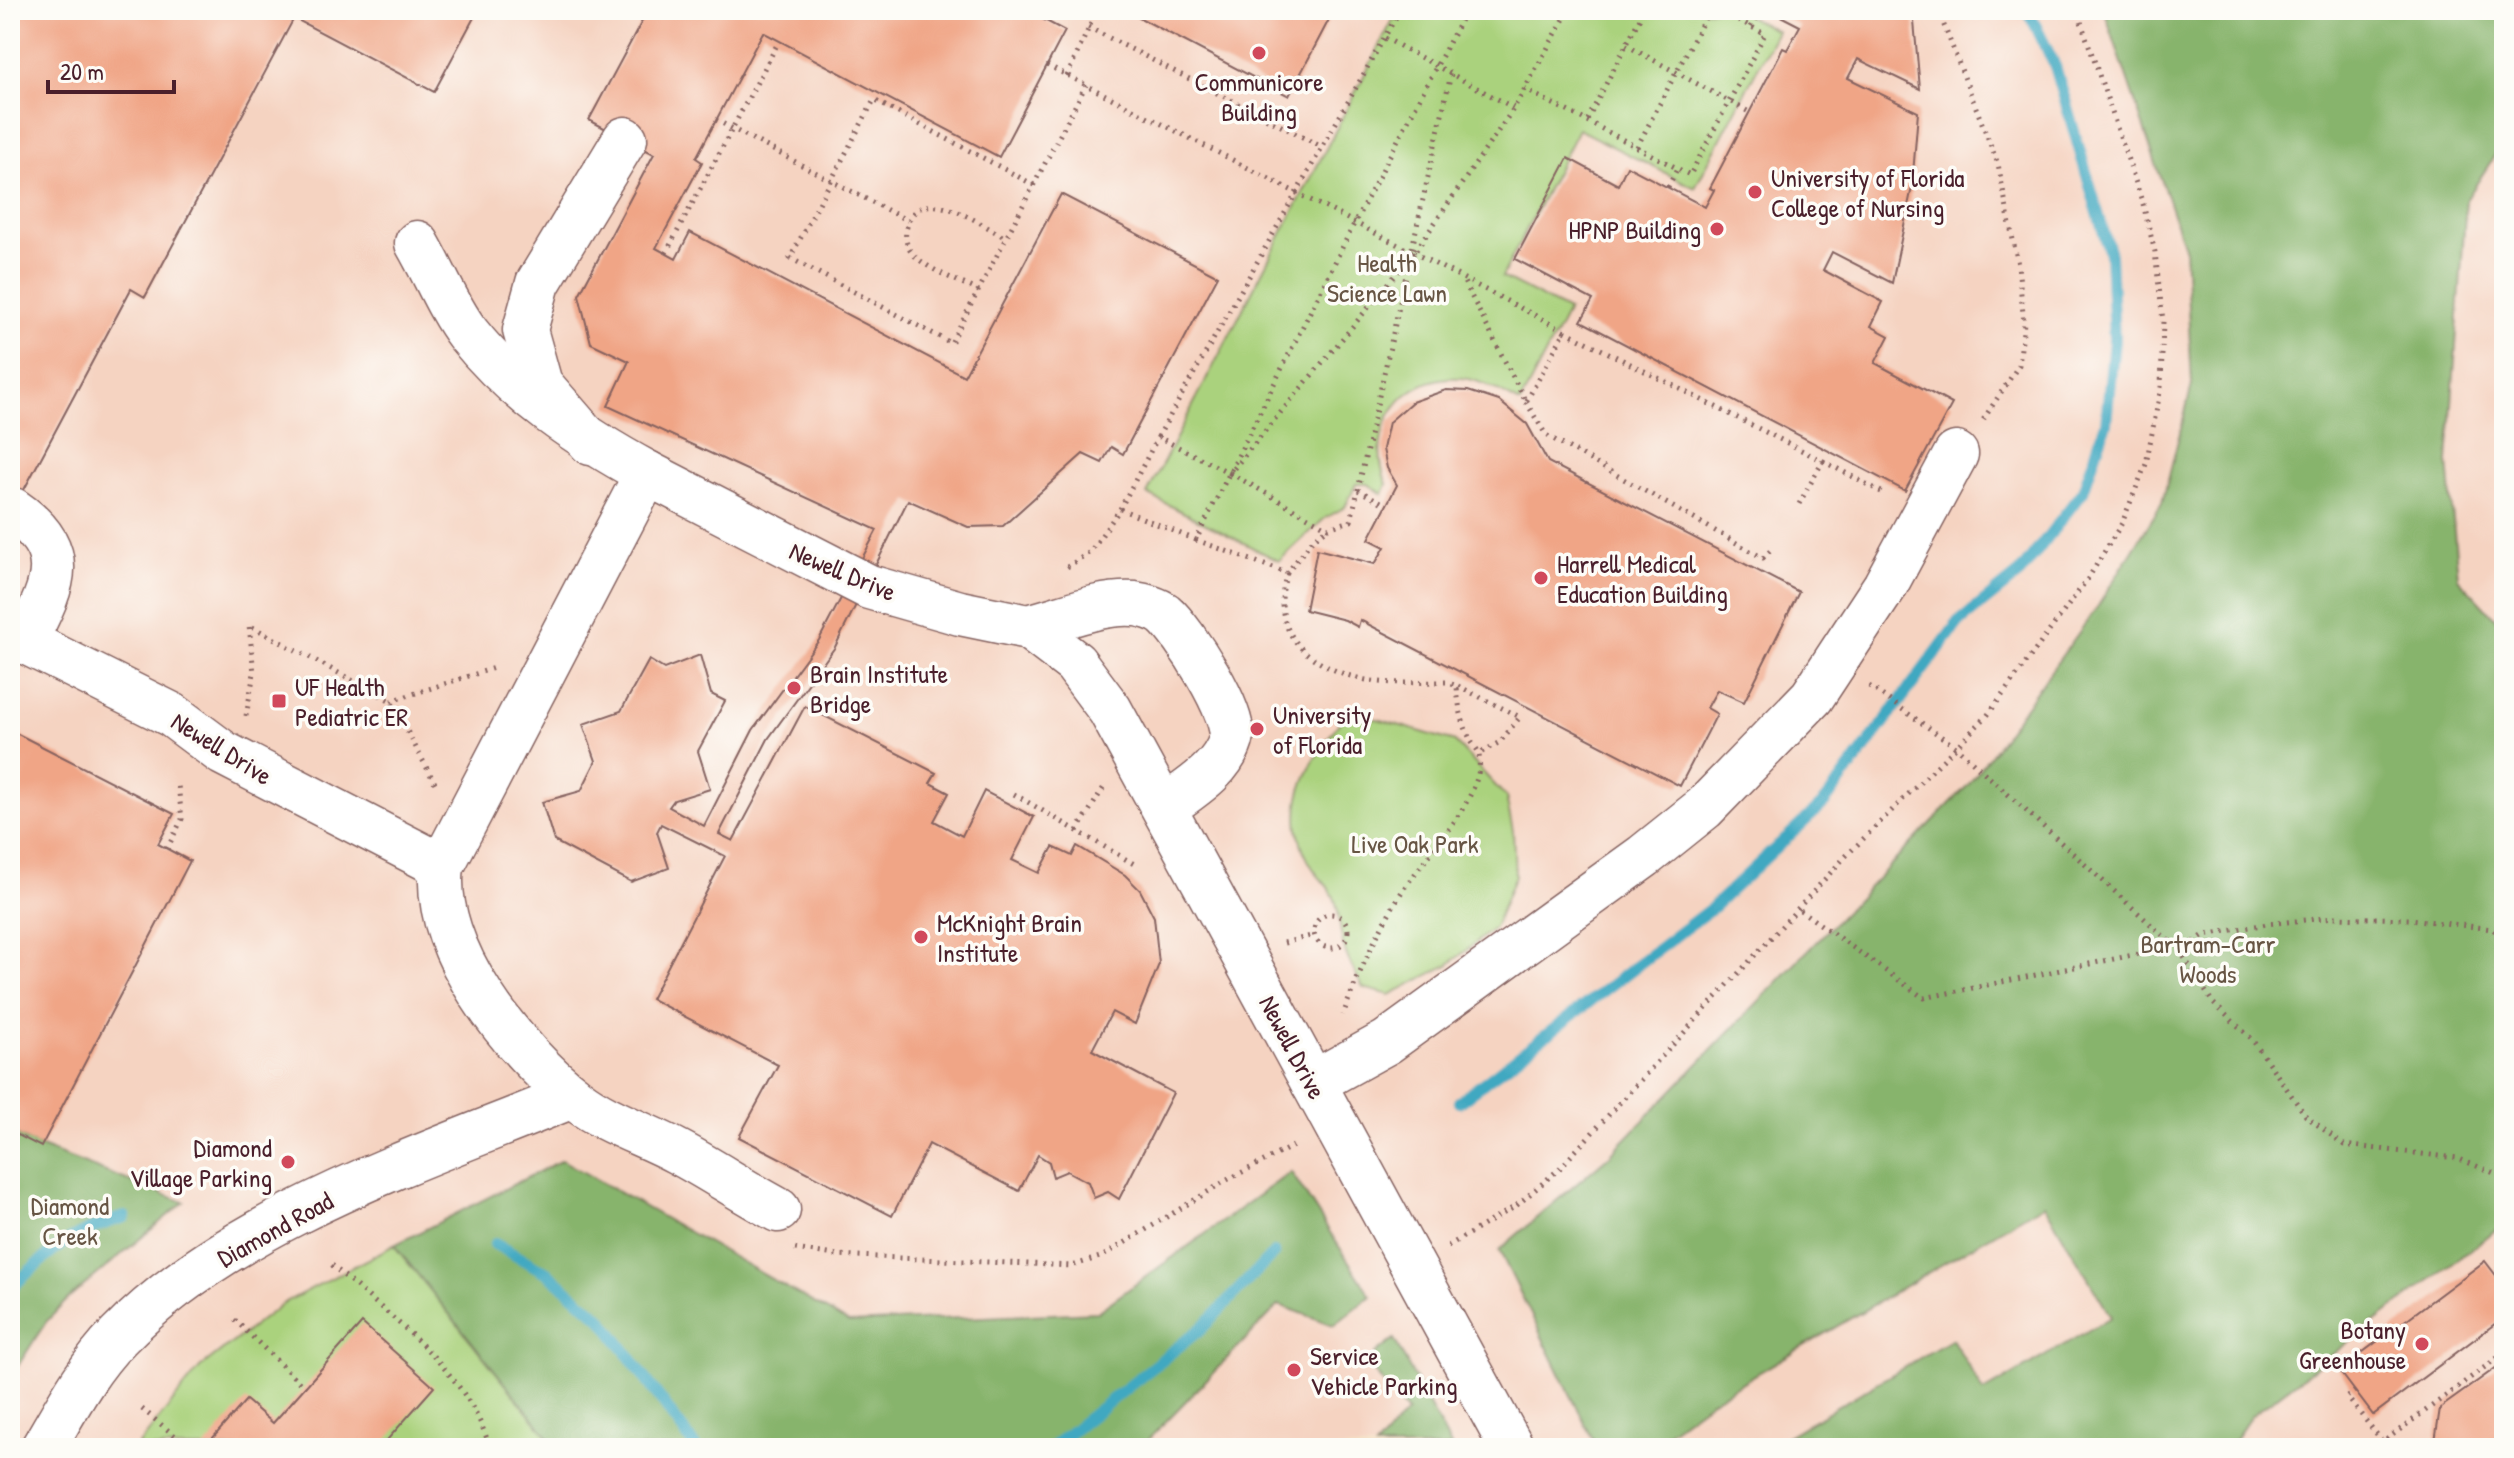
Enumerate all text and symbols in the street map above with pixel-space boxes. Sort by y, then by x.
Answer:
scale bar [48,44,174,94]
marker: Communicore Building [1250,44,1268,62]
text: 20 m [60,55,104,87]
place label: Communicore Building [1195,64,1324,129]
place label: University of Florida College of Nursing [1771,160,1965,225]
marker: University of Florida College of Nursing [1746,183,1764,201]
place label: HPNP Building [1568,212,1701,247]
marker: HPNP Building [1708,220,1726,238]
park label: Health Science Lawn [1327,245,1447,310]
street label: Newell Drive [784,533,902,609]
place label: Harrell Medical Education Building [1557,546,1728,611]
marker: Harrell Medical Education Building [1532,569,1550,587]
place label: Brain Institute Bridge [810,656,948,721]
place label: UF Health Pediatric ER [295,669,408,734]
marker: Brain Institute Bridge [785,679,803,697]
marker: UF Health Pediatric ER [270,692,288,710]
place label: University of Florida [1273,697,1371,762]
street label: Newell Drive [165,703,279,793]
marker: University of Florida [1248,720,1266,738]
park label: Live Oak Park [1351,826,1479,861]
place label: McKnight Brain Institute [937,905,1082,970]
park label: Bartram-Carr Woods [2140,926,2276,991]
marker: McKnight Brain Institute [912,928,930,946]
street label: Newell Drive [1251,989,1335,1105]
place label: Diamond Village Parking [130,1130,272,1195]
marker: Diamond Village Parking [279,1153,297,1171]
street label: Diamond Road [211,1183,339,1275]
park label: Diamond Creek [31,1188,109,1253]
place label: Botany Greenhouse [2299,1312,2406,1377]
marker: Botany Greenhouse [2413,1335,2431,1353]
place label: Service Vehicle Parking [1310,1338,1458,1403]
marker: Service Vehicle Parking [1285,1361,1303,1379]

